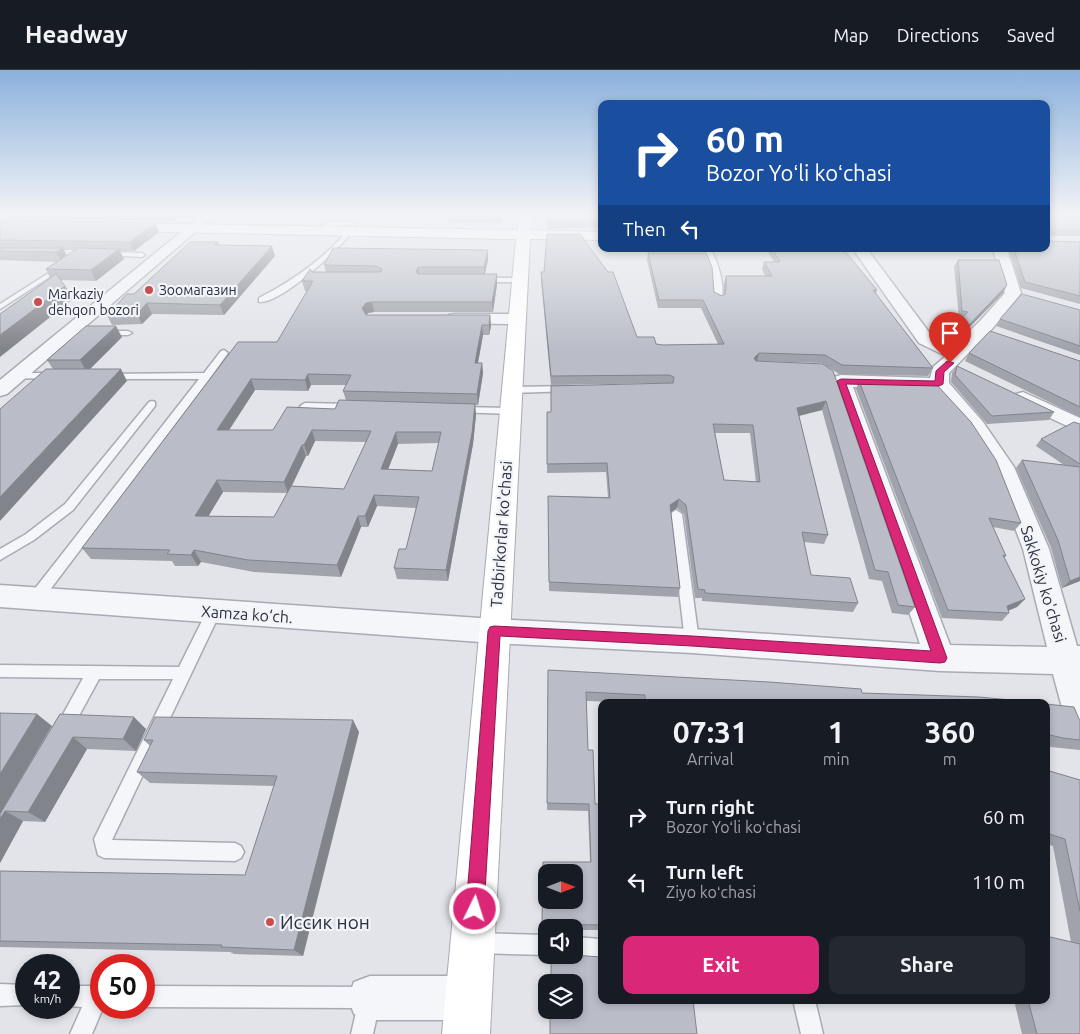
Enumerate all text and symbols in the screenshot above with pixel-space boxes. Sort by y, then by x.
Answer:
text: Headway [25,21,128,48]
text: Map [833,25,869,45]
text: Directions [897,25,979,45]
text: Saved [1007,25,1055,45]
text: 60 m [706,119,784,159]
icon: right [623,120,688,185]
text: Bozor Yoʻli koʻchasi [706,160,892,185]
icon: left [676,215,704,243]
text: Then [623,218,666,240]
place label: Зоомагазин [159,282,237,298]
marker: Зоомагазин [143,284,155,296]
place label: Markaziy dehqon bozori [48,286,139,318]
marker: Markaziy dehqon bozori [32,296,44,308]
pin [929,312,971,363]
icon: arrive [936,319,964,347]
street label: Tadbirkorlar ko'chasi [487,460,515,608]
street label: Sakkokiy ko'chasi [1018,523,1070,645]
street label: Xamza ko‘ch. [200,602,294,626]
text: 07:31 [673,715,748,749]
text: 1 [828,715,845,749]
text: 360 [924,715,975,749]
text: Arrival [687,750,734,768]
text: min [823,750,850,768]
text: m [943,750,957,768]
text: Turn right [666,796,754,818]
icon: right [623,803,651,831]
text: 60 m [983,806,1025,828]
text: Bozor Yoʻli koʻchasi [666,818,801,836]
text: Turn left [666,861,744,883]
north arrow [538,864,582,909]
map controls [538,864,583,1019]
icon: left [623,868,651,896]
text: 110 m [972,871,1025,893]
position arrow [448,882,500,934]
text: Ziyo koʻchasi [666,883,756,901]
place label: Иссик нон [280,911,370,933]
marker: Иссик нон [264,916,276,928]
button: sound [538,919,583,964]
button: Exit [623,936,819,994]
button: Share [829,936,1025,994]
speed limit sign: 50 [90,954,155,1019]
text: 42 [33,966,62,994]
button: layers [538,974,583,1019]
text: km/h [34,992,61,1005]

